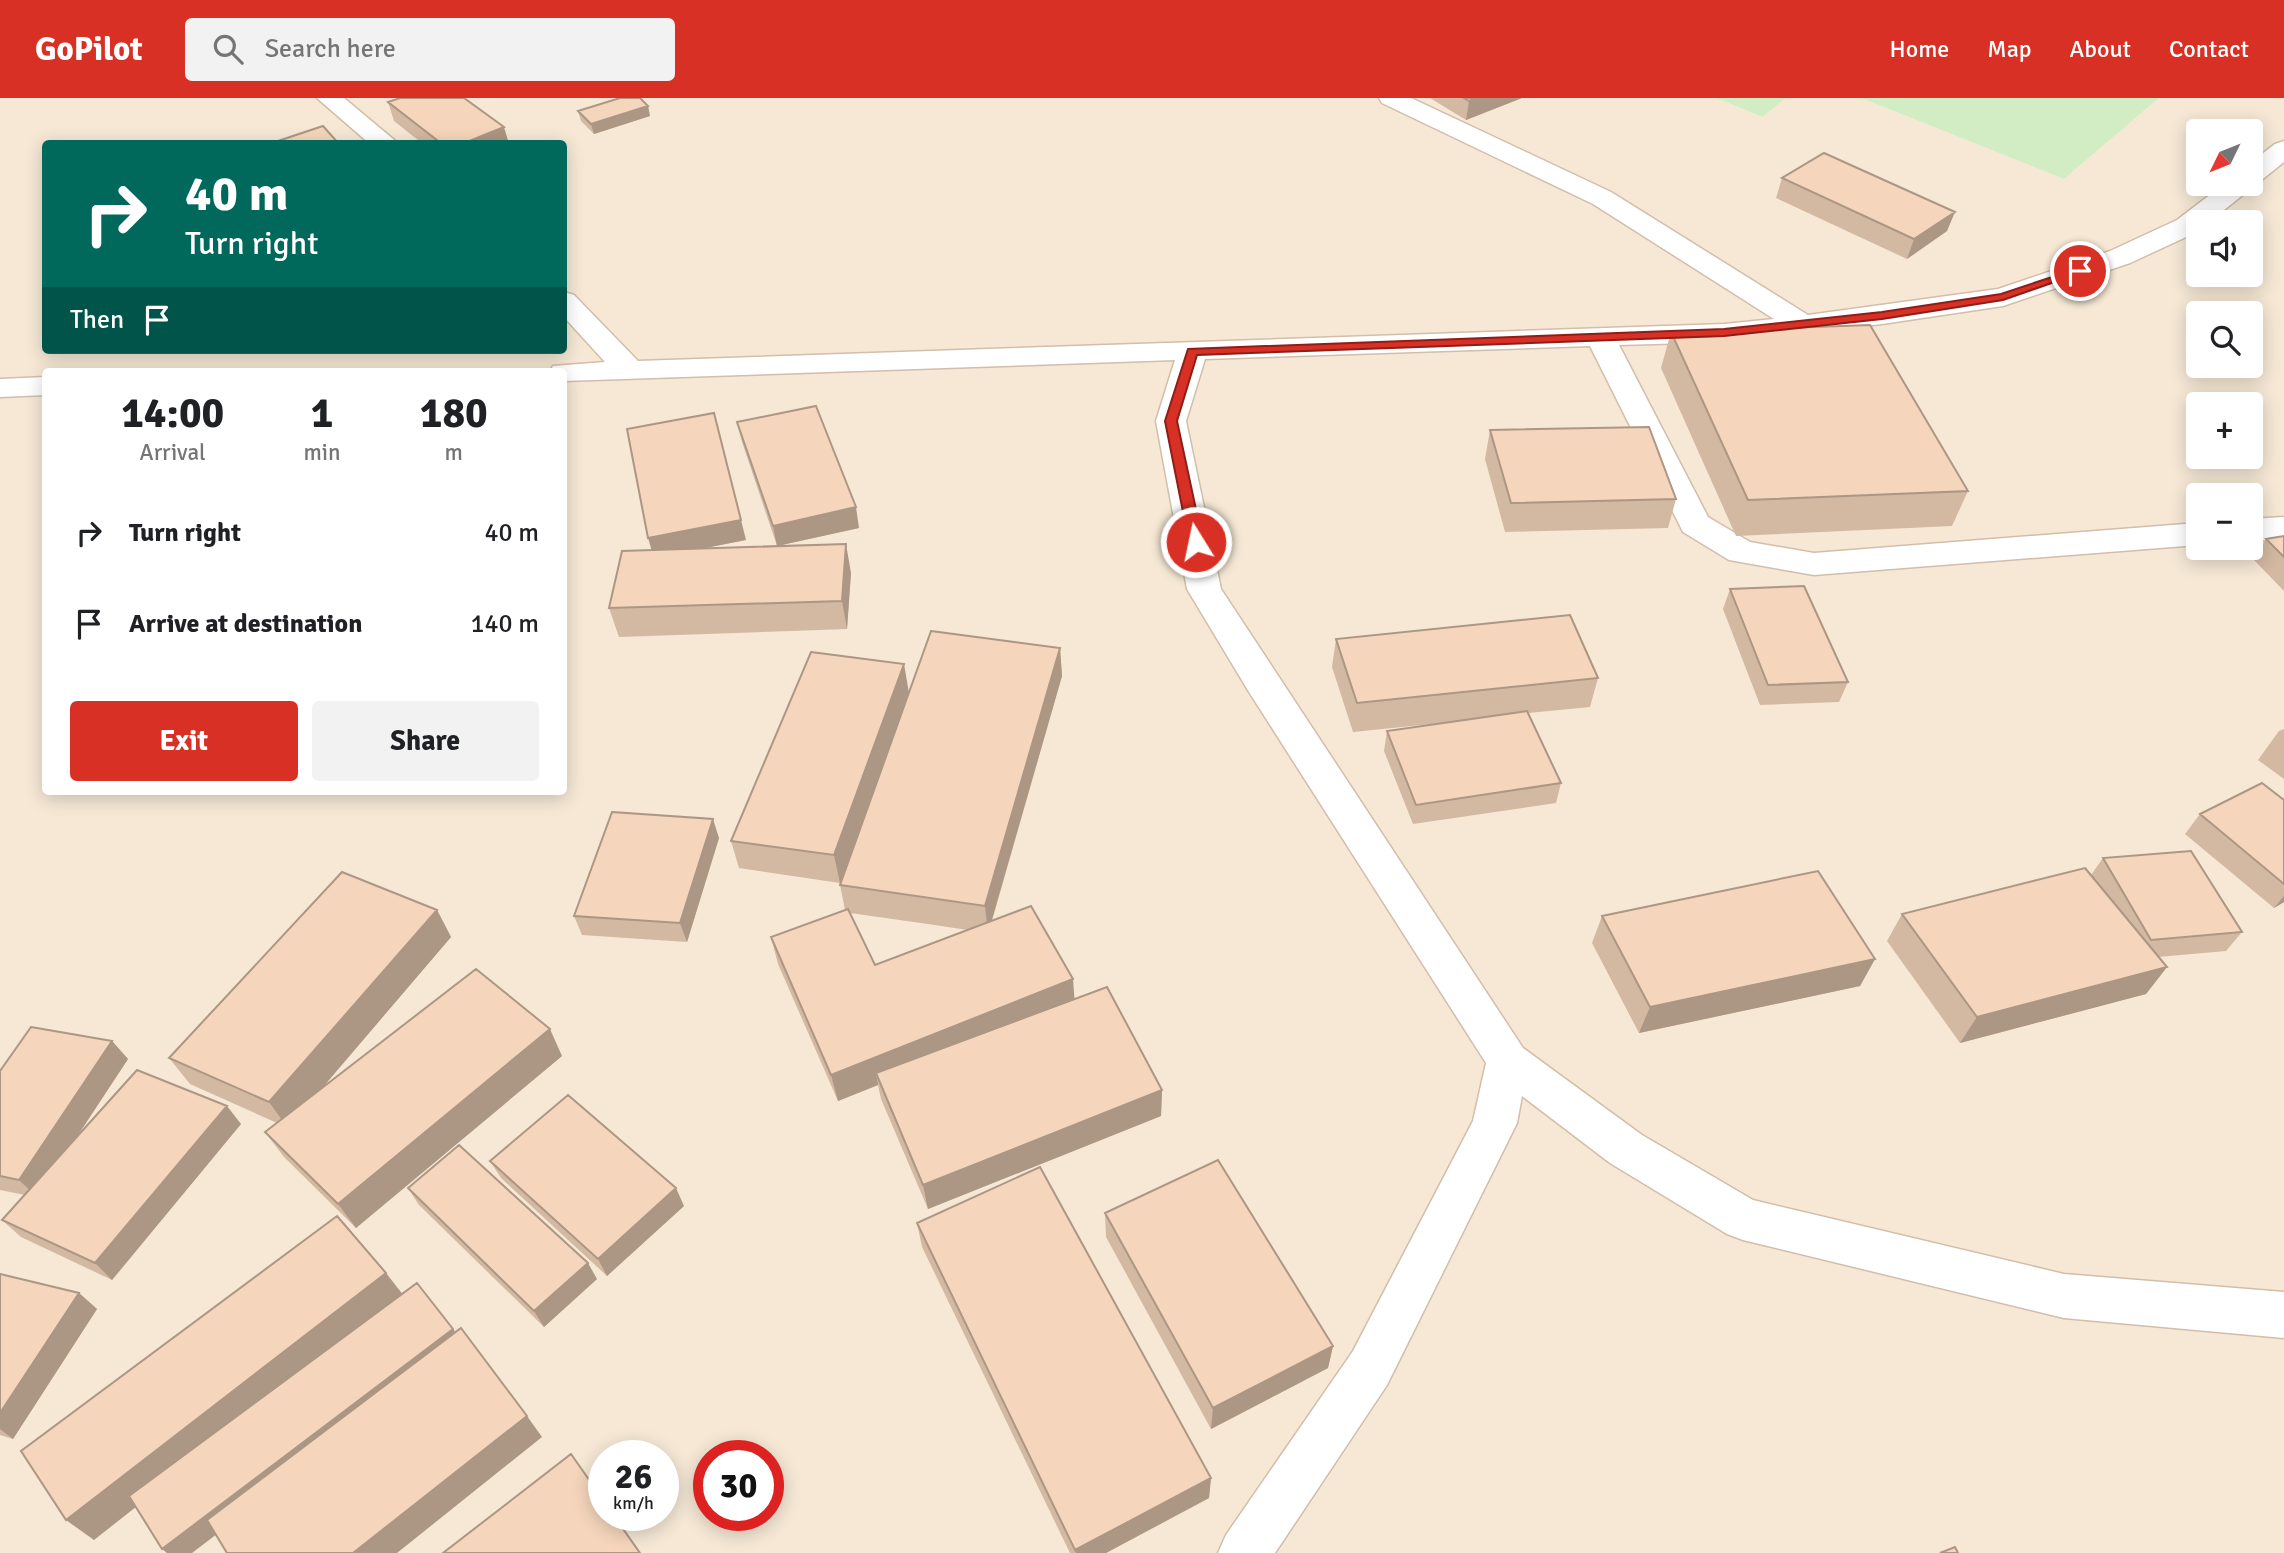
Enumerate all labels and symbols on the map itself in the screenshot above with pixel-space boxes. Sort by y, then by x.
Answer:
north arrow [2186,119,2263,196]
pin [2050,241,2110,301]
position arrow [1159,505,1233,579]
speed limit sign: 30 [693,1440,784,1531]

